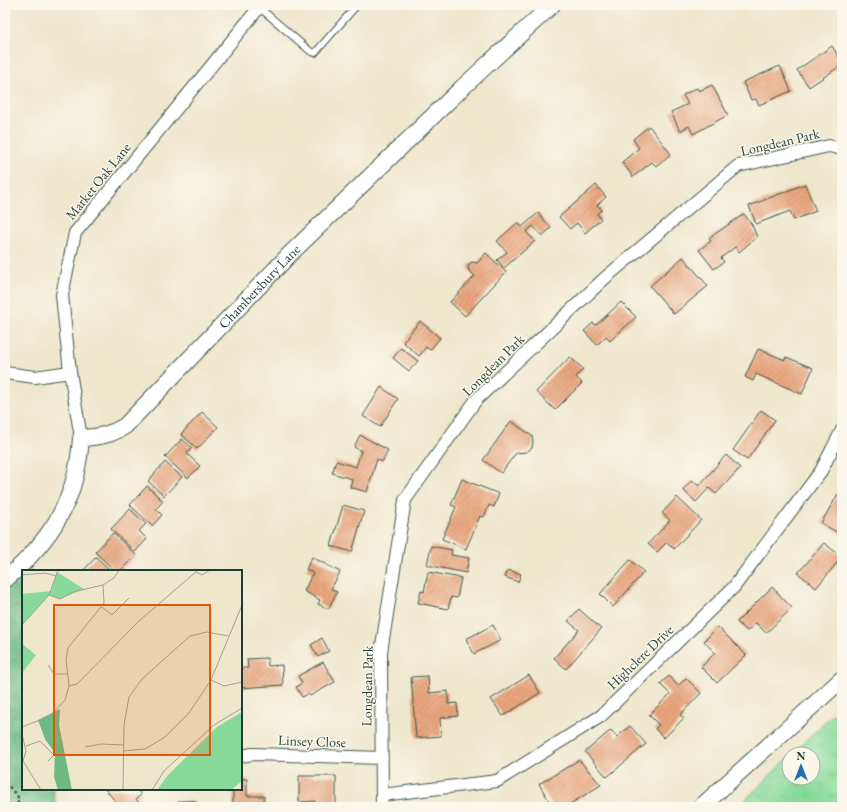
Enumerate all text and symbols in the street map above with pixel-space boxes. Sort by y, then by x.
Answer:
street label: Longdean Park [739,124,822,160]
street label: Market Oak Lane [61,138,135,223]
street label: Chambersbury Lane [214,240,304,332]
street label: Longdean Park [458,330,528,400]
inset map [22,570,242,790]
street label: Highclere Drive [603,620,677,693]
street label: Longdean Park [357,645,377,727]
street label: Linsey Close [278,731,347,751]
north arrow [781,746,821,786]
text: N [797,749,806,763]

